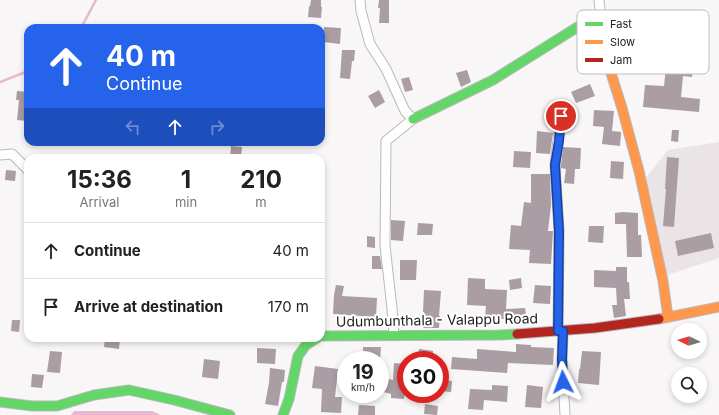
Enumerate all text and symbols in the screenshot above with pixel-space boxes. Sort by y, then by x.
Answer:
legend [577,10,709,74]
text: Fast [610,17,632,31]
text: Slow [610,35,635,49]
text: 40 m [106,39,176,73]
icon: ahead [40,40,92,92]
text: Jam [610,53,632,67]
text: Continue [106,73,183,94]
pin [544,99,578,133]
icon: arrive [550,105,572,127]
icon: left [122,116,144,138]
icon: ahead [164,116,186,138]
icon: right [206,116,228,138]
text: 15:36 [67,165,132,194]
text: 1 [181,165,191,194]
text: 210 [240,165,282,194]
text: Arrival [79,194,119,210]
text: min [175,194,197,210]
text: m [255,194,267,210]
icon: ahead [40,240,62,262]
text: Continue [74,241,141,260]
text: 40 m [272,241,309,260]
icon: arrive [40,296,62,318]
text: Arrive at destination [74,297,223,316]
text: 170 m [268,297,309,316]
street label: Udumbunthala - Valappu Road [336,309,538,330]
north arrow [671,323,707,359]
map controls [671,323,707,403]
speed limit sign: 30 [397,351,449,403]
text: 19 [352,360,374,384]
position arrow [542,361,584,403]
button: search [671,367,707,403]
text: km/h [351,381,375,393]

